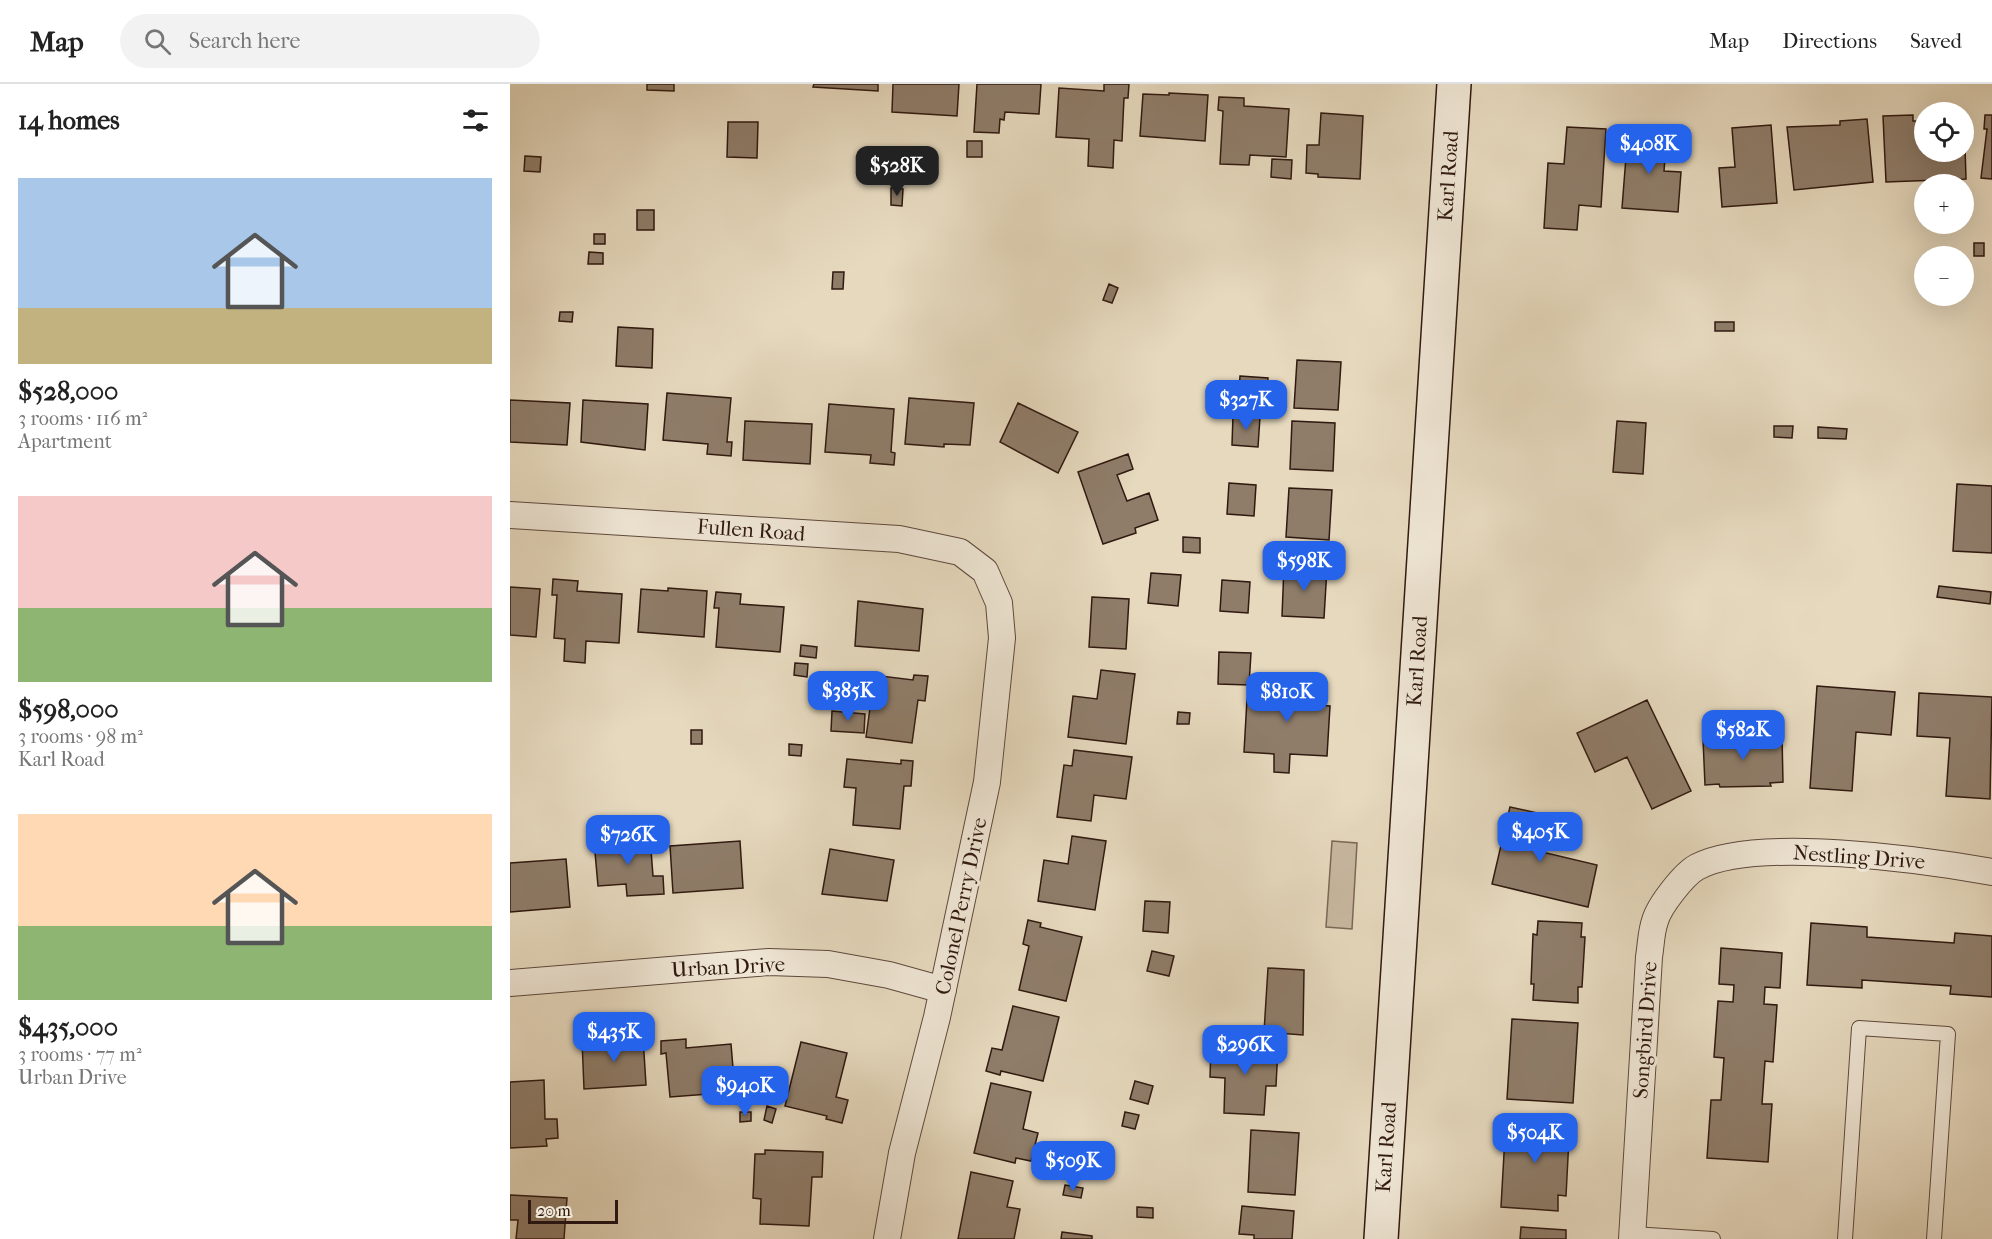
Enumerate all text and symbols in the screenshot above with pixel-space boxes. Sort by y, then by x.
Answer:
search box [120,14,540,68]
text: Map [30,25,84,58]
icon: search [141,25,174,58]
text: Search here [189,28,300,54]
text: Map [1709,29,1749,53]
text: Directions [1782,29,1877,53]
text: Saved [1910,29,1962,53]
map controls [1914,102,1974,306]
button: locate [1914,102,1974,162]
icon: filters [459,104,492,137]
text: 14 homes [18,105,120,136]
pin: $408K [1607,124,1691,175]
street label: Karl Road [1433,129,1463,222]
text: $408K [1620,132,1678,155]
pin: $528K [855,146,939,197]
text: $528K [870,154,924,177]
button: + [1914,174,1974,234]
icon: home [201,217,309,325]
button: − [1914,246,1974,306]
text: $528,000 [18,376,118,407]
pin: $327K [1204,380,1288,431]
text: $327K [1219,388,1273,411]
text: 3 rooms · 116 m² [18,407,147,430]
text: Apartment [18,430,112,453]
street label: Fullen Road [696,514,806,546]
icon: home [201,535,309,643]
pin: $598K [1262,541,1346,592]
text: $598K [1277,549,1331,572]
street label: Karl Road [1402,614,1432,707]
pin: $385K [806,671,890,722]
pin: $810K [1245,672,1329,723]
text: $385K [822,679,874,702]
text: $810K [1260,680,1314,703]
text: $598,000 [18,694,119,725]
pin: $582K [1701,710,1785,761]
text: $582K [1716,718,1770,741]
text: 3 rooms · 98 m² [18,725,143,748]
text: Karl Road [18,748,105,771]
pin: $405K [1498,812,1582,863]
pin: $726K [586,815,670,866]
street label: Colonel Perry Drive [930,815,992,997]
text: $405K [1511,820,1569,843]
text: $726K [600,823,656,846]
street label: Nestling Drive [1792,840,1926,874]
icon: home [201,853,309,961]
street label: Urban Drive [670,952,786,982]
street label: Songbird Drive [1628,960,1662,1100]
text: $435,000 [18,1012,118,1043]
pin: $435K [572,1012,656,1063]
text: $435K [587,1020,641,1043]
pin: $296K [1203,1025,1287,1076]
text: $296K [1216,1033,1274,1056]
text: 3 rooms · 77 m² [18,1043,142,1066]
text: Urban Drive [18,1066,127,1089]
pin: $940K [703,1066,787,1117]
text: $940K [716,1074,774,1097]
street label: Karl Road [1371,1100,1401,1193]
pin: $504K [1493,1113,1577,1164]
text: $504K [1507,1121,1563,1144]
pin: $509K [1031,1141,1115,1192]
text: $509K [1045,1149,1101,1172]
scale bar [528,1197,618,1224]
text: 20 m [537,1201,571,1220]

